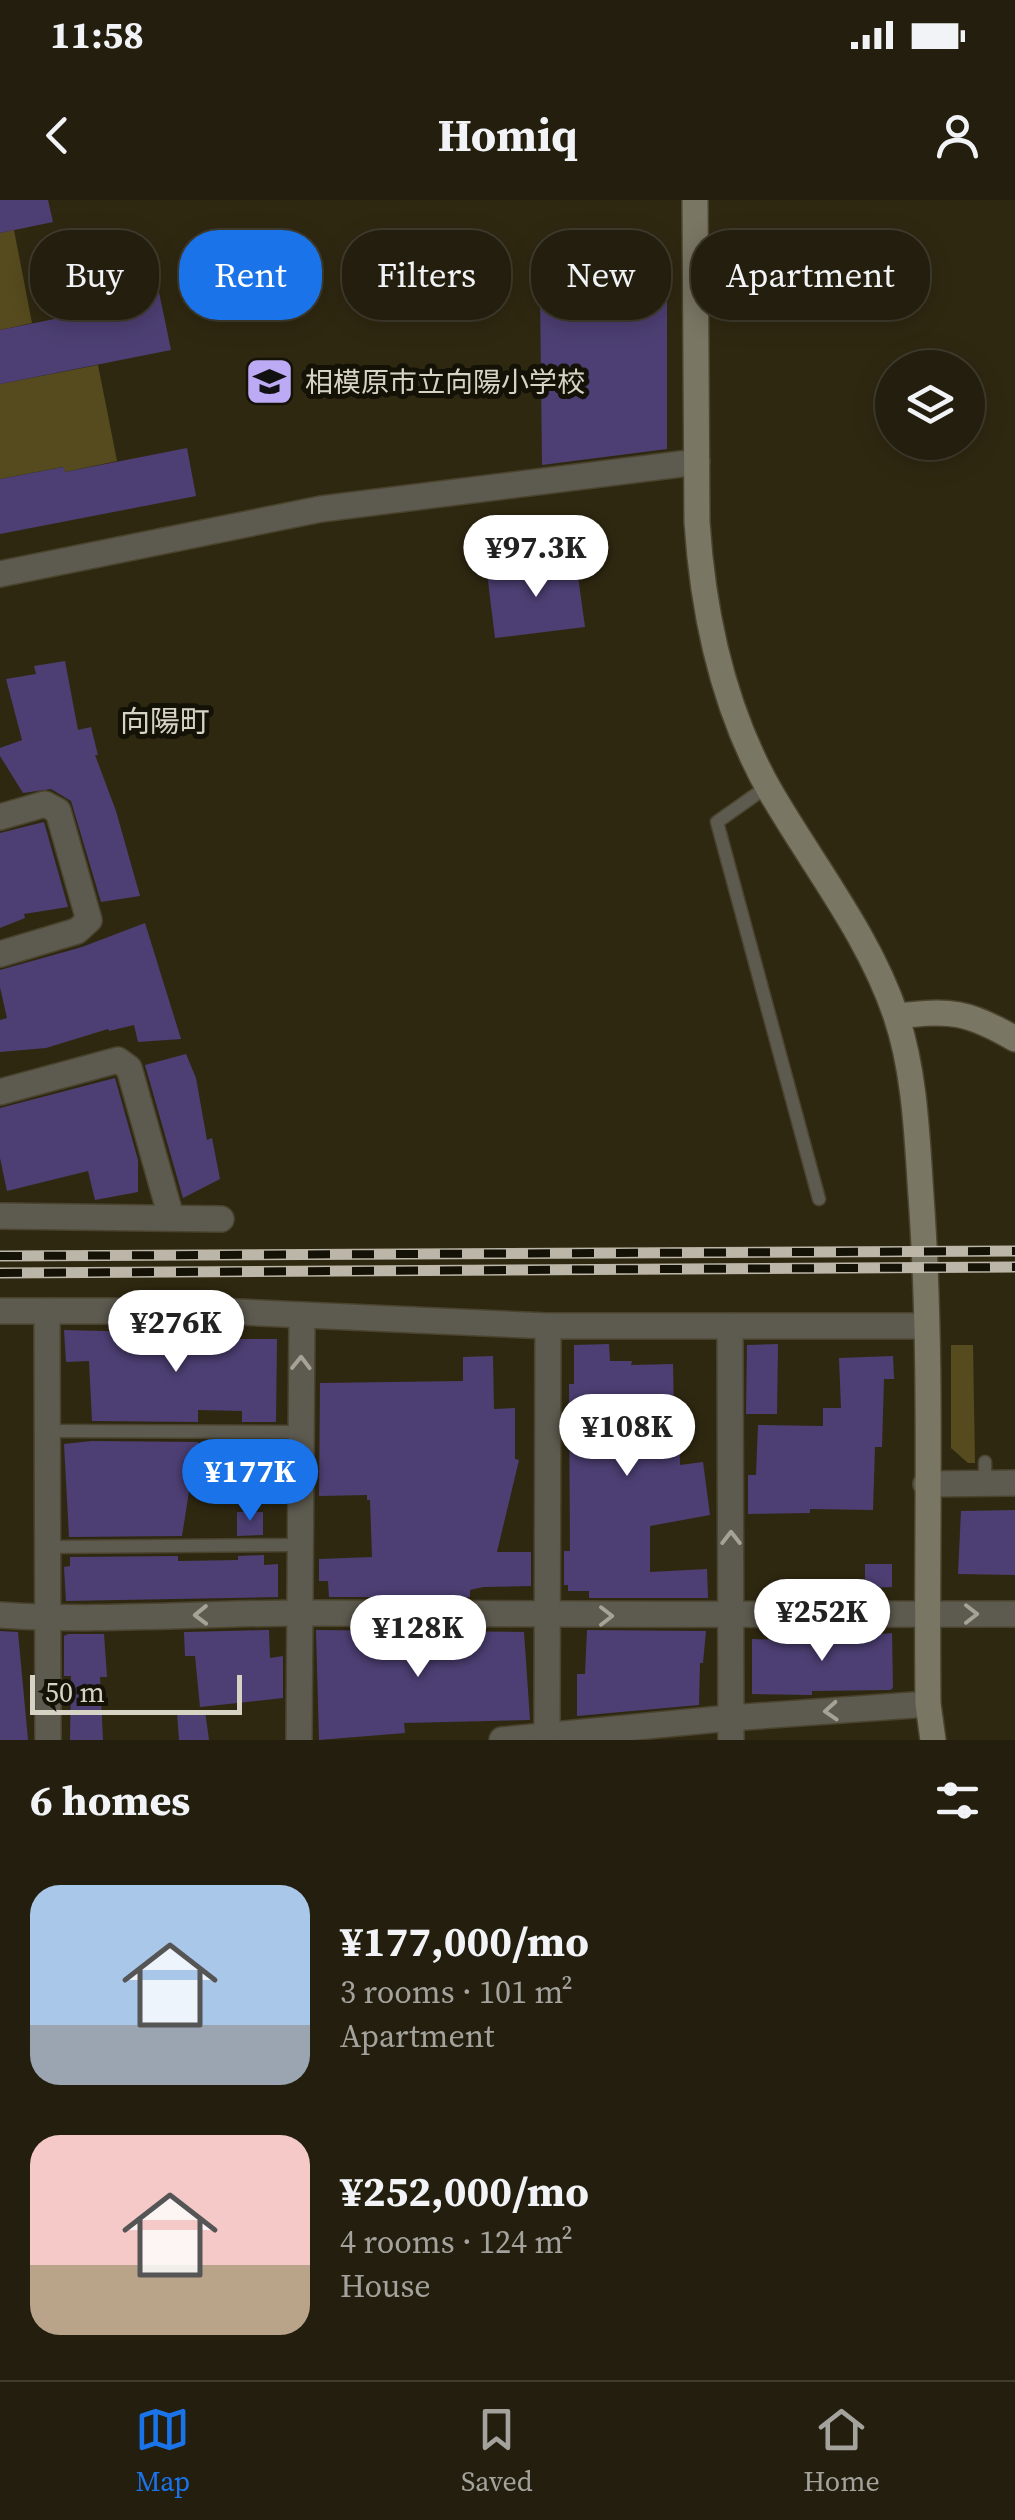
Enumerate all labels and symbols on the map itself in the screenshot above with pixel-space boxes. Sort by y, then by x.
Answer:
school or university icon: 相模原市立向陽小学校 [244,356,296,408]
place label: 相模原市立向陽小学校 [305,363,585,401]
pin: ¥97.3K [455,515,617,600]
district label: 向陽町 [120,701,210,742]
pin: ¥276K [106,1290,246,1375]
one-way arrow [290,1354,312,1370]
pin: ¥108K [557,1394,697,1479]
pin: ¥177K [180,1439,320,1524]
one-way arrow [720,1529,742,1544]
pin: ¥252K [752,1579,892,1664]
pin: ¥128K [348,1595,488,1680]
one-way arrow [192,1604,208,1626]
one-way arrow [964,1604,980,1625]
one-way arrow [598,1605,614,1627]
scale bar [30,1670,242,1714]
one-way arrow [823,1700,839,1721]

